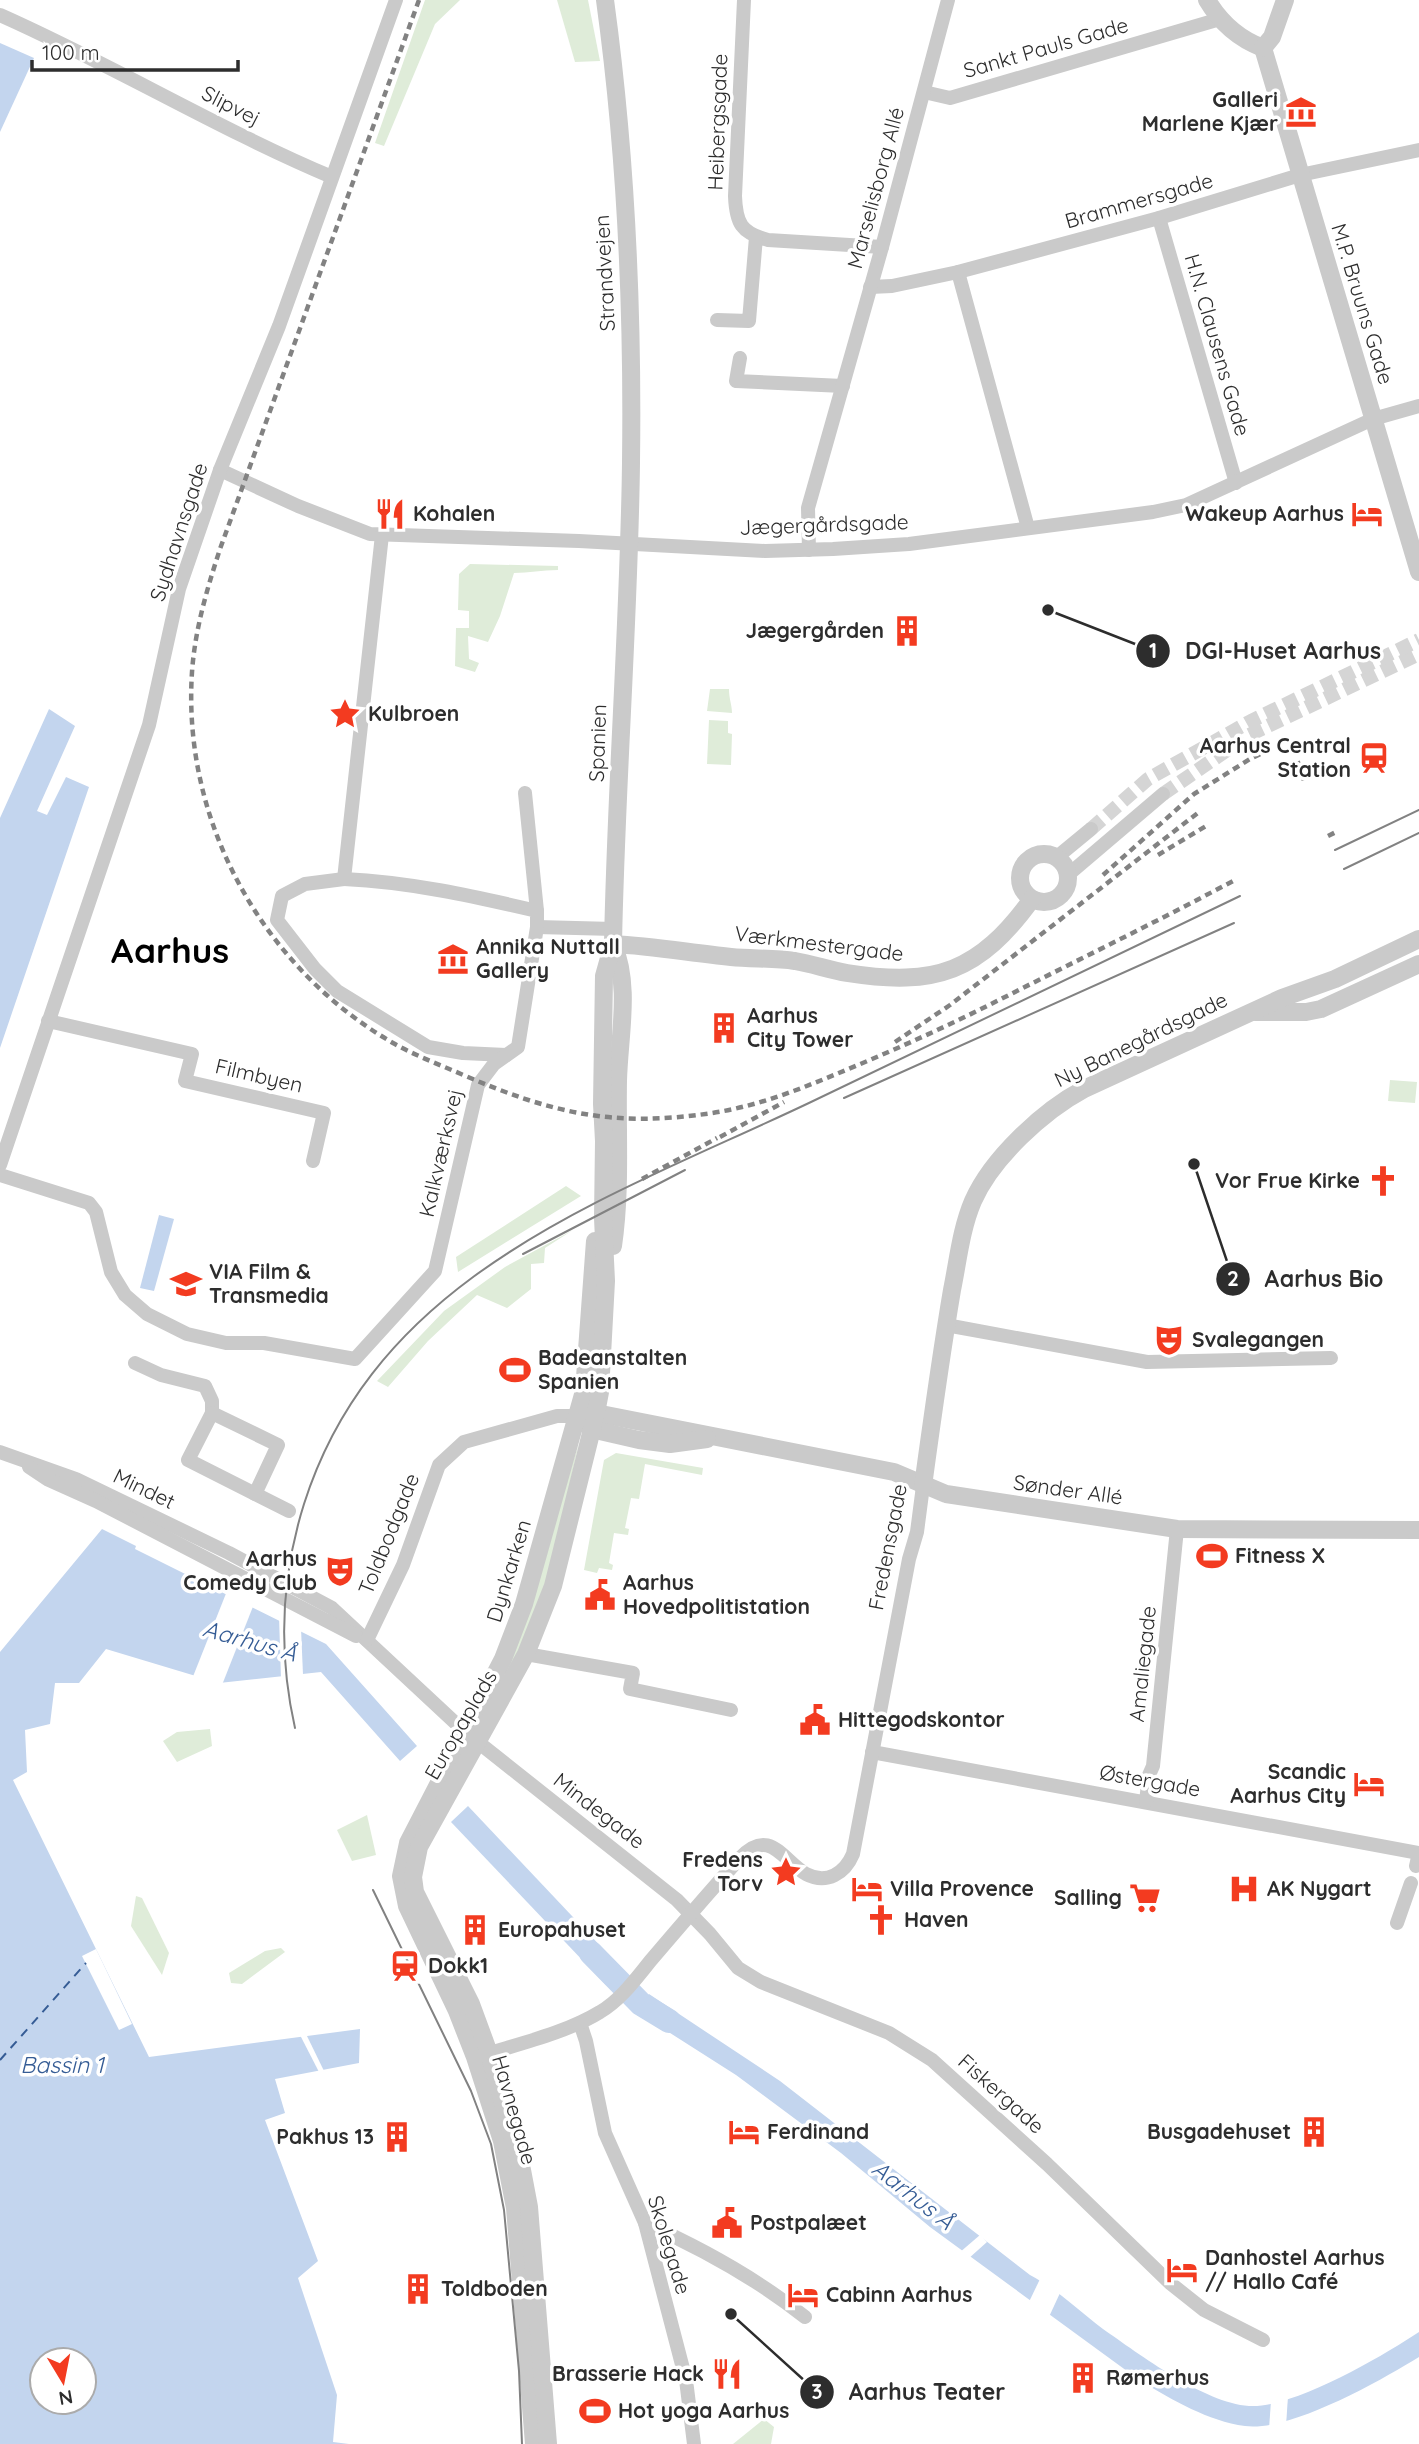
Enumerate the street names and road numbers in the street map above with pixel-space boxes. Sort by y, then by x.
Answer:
street label: Sankt Pauls Gade [960,11,1131,83]
street label: Heibergsgade [702,53,732,191]
street label: Slipvej [198,79,265,131]
street label: Marselisborg Allé [841,104,909,271]
street label: Brammersgade [1062,167,1216,234]
street label: Strandvejen [588,214,620,332]
street label: M.P. Bruuns Gade [1326,220,1400,387]
street label: H.N. Clausens Gade [1180,251,1256,439]
street label: Sydhavnsgade [143,459,213,604]
street label: Jægergårdsgade [739,508,909,540]
street label: Spanien [583,704,611,782]
street label: Værkmestergade [733,920,905,966]
street label: Ny Banegårdsgade [1050,986,1231,1092]
street label: Filmbyen [213,1052,305,1098]
street label: Kalkværksvej [413,1086,467,1219]
street label: Mindet [109,1462,180,1514]
street label: Sønder Allé [1012,1468,1124,1510]
street label: Toldbodgade [352,1469,424,1598]
street label: Fredensgade [862,1481,912,1612]
street label: Dynkarken [480,1516,536,1625]
street label: Amaliegade [1123,1604,1161,1723]
street label: Europaplads [418,1665,502,1784]
street label: Østergade [1098,1758,1203,1802]
street label: Mindegade [549,1766,650,1854]
street label: Fiskergade [953,2048,1050,2139]
street label: Havnegade [487,2052,543,2168]
street label: Skolegade [643,2192,697,2297]

